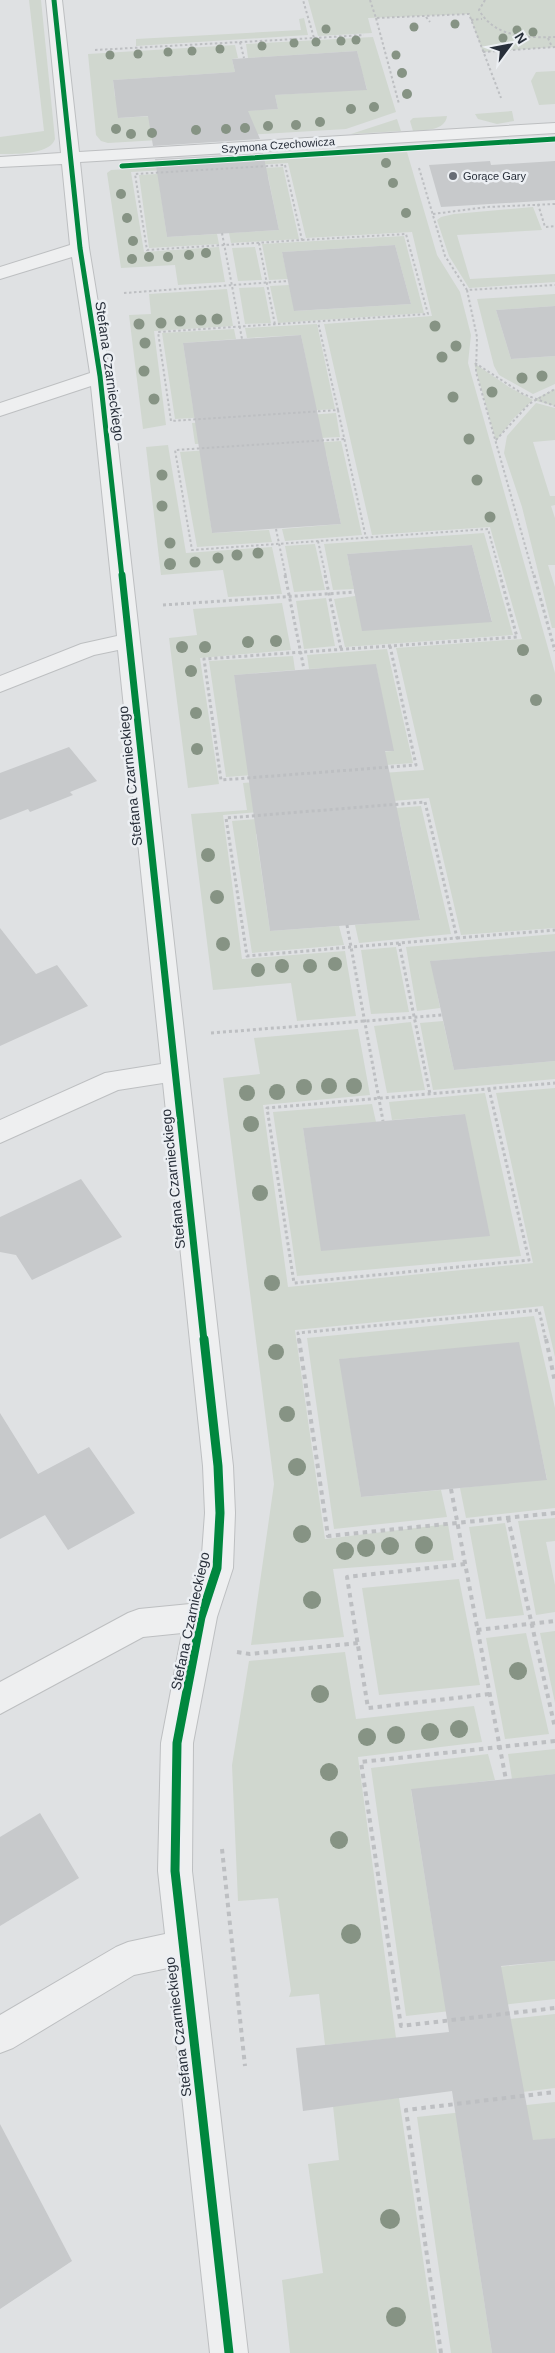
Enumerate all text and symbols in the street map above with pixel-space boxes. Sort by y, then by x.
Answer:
north arrow [485,20,535,70]
text: N [512,30,530,47]
street label: Szymona Czechowicza [221,135,336,155]
marker: Gorące Gary [447,170,459,182]
place label: Gorące Gary [463,170,526,182]
street label: Stefana Czarnieckiego [92,300,128,442]
street label: Stefana Czarnieckiego [115,705,145,847]
street label: Stefana Czarnieckiego [158,1108,188,1250]
street label: Stefana Czarnieckiego [168,1550,213,1692]
street label: Stefana Czarnieckiego [161,1956,195,2098]

